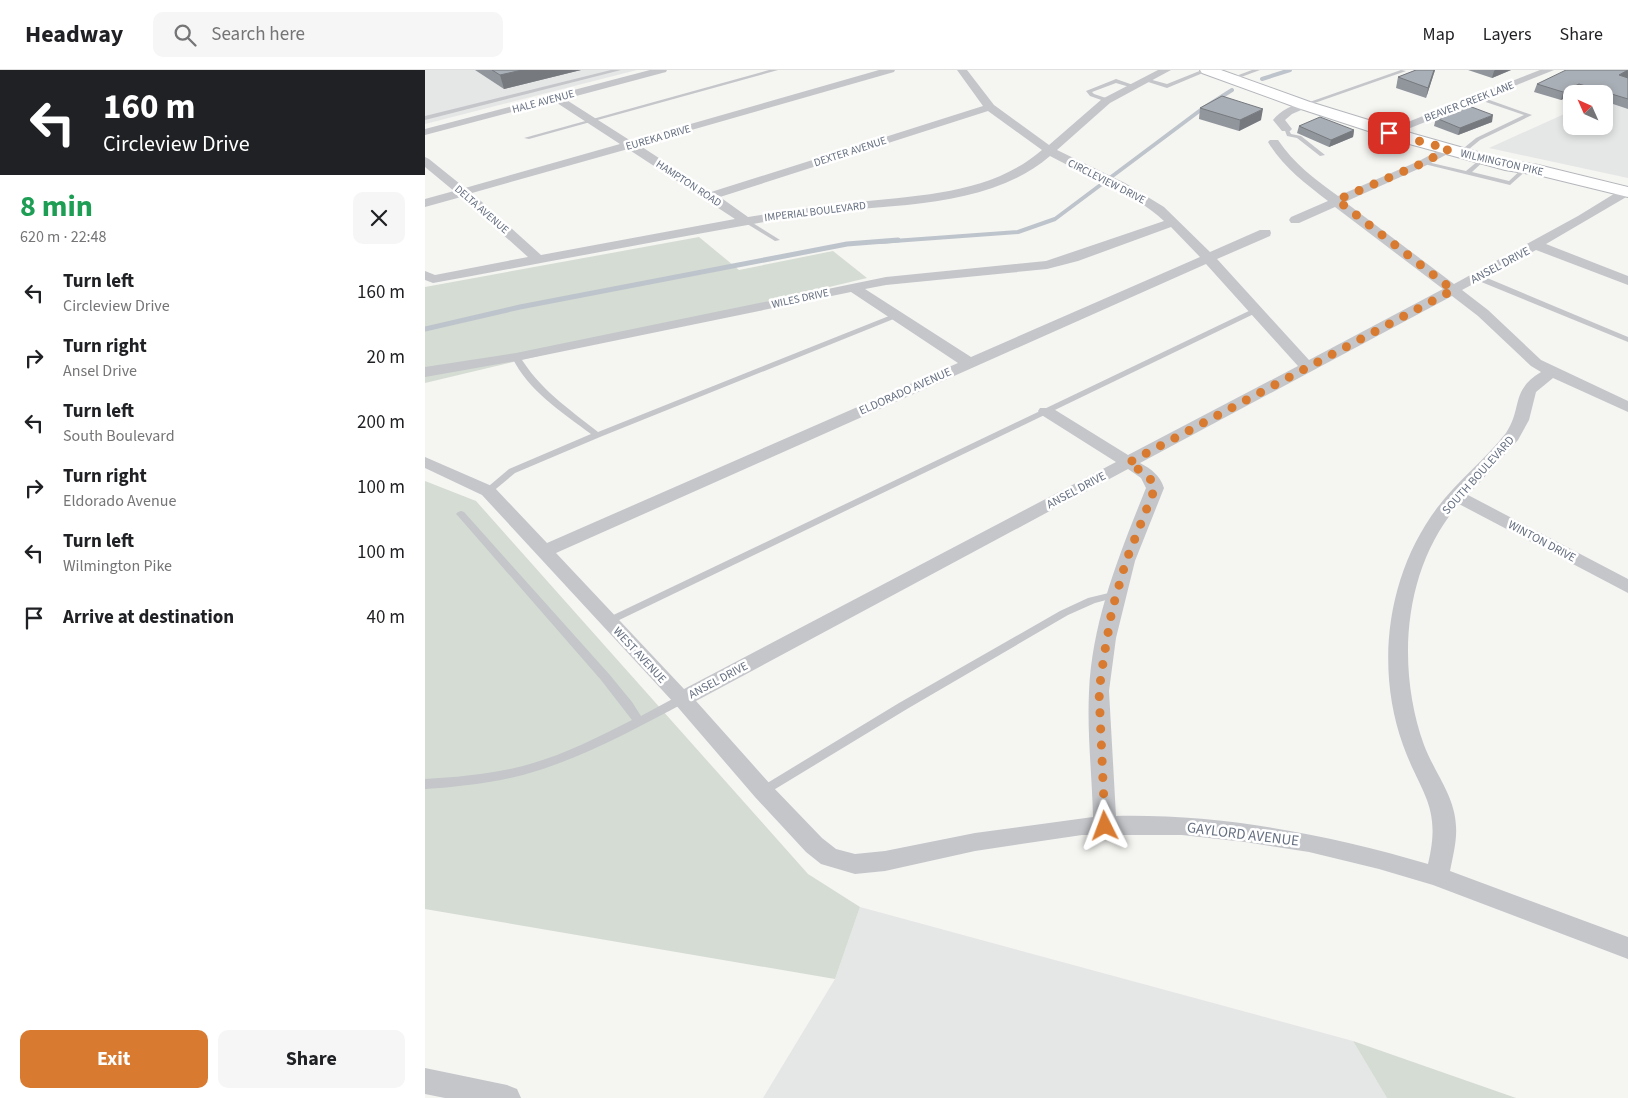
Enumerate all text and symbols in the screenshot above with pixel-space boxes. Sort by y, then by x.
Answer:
search box [153,12,503,57]
text: Headway [25,17,123,52]
icon: search [171,21,199,49]
text: Search here [211,21,305,48]
text: Map [1423,22,1455,47]
text: Layers [1483,22,1532,47]
text: Share [1560,22,1603,47]
street label: BEAVER CREEK LANE [1422,77,1516,125]
text: 160 m [103,82,195,132]
north arrow [1563,85,1613,135]
map controls [1563,85,1613,135]
street label: HALE AVENUE [510,86,576,117]
icon: left [20,90,85,155]
pin [1368,112,1410,154]
icon: arrive [1375,119,1403,147]
street label: EUREKA DRIVE [624,121,692,154]
text: Circleview Drive [103,128,250,160]
street label: DEXTER AVENUE [812,133,889,170]
street label: WILMINGTON PIKE [1459,146,1545,179]
street label: CIRCLEVIEW DRIVE [1065,155,1148,208]
street label: HAMPTON ROAD [653,157,725,210]
street label: DELTA AVENUE [451,182,512,237]
text: 8 min [20,185,93,228]
button: close [353,192,405,244]
street label: IMPERIAL BOULEVARD [763,198,867,225]
text: 620 m · 22:48 [20,226,107,248]
street label: ANSEL DRIVE [1467,243,1533,288]
text: Turn left [63,268,134,295]
icon: left [20,279,48,307]
text: 160 m [357,279,405,306]
street label: WILES DRIVE [770,285,830,312]
text: Circleview Drive [63,295,170,317]
text: Turn right [63,333,147,360]
icon: right [20,344,48,372]
text: 20 m [367,344,405,371]
text: Ansel Drive [63,360,137,382]
street label: ELDORADO AVENUE [856,364,954,419]
text: Turn left [63,398,134,425]
icon: left [20,409,48,437]
text: 200 m [357,409,405,436]
text: South Boulevard [63,425,175,447]
street label: SOUTH BOULEVARD [1438,432,1518,518]
text: Turn right [63,463,147,490]
street label: ANSEL DRIVE [1043,468,1109,513]
icon: right [20,474,48,502]
text: 100 m [357,474,405,501]
text: Eldorado Avenue [63,490,176,512]
street label: WINTON DRIVE [1505,516,1579,566]
text: Turn left [63,528,134,555]
icon: left [20,539,48,567]
text: 100 m [357,539,405,566]
text: Wilmington Pike [63,555,172,577]
icon: arrive [20,604,48,632]
text: Arrive at destination [63,604,234,631]
text: 40 m [367,604,405,631]
street label: WEST AVENUE [609,623,670,687]
street label: ANSEL DRIVE [685,658,751,703]
position arrow [1078,799,1130,851]
street label: GAYLORD AVENUE [1186,817,1300,852]
button: Exit [20,1030,208,1088]
button: Share [218,1030,405,1088]

